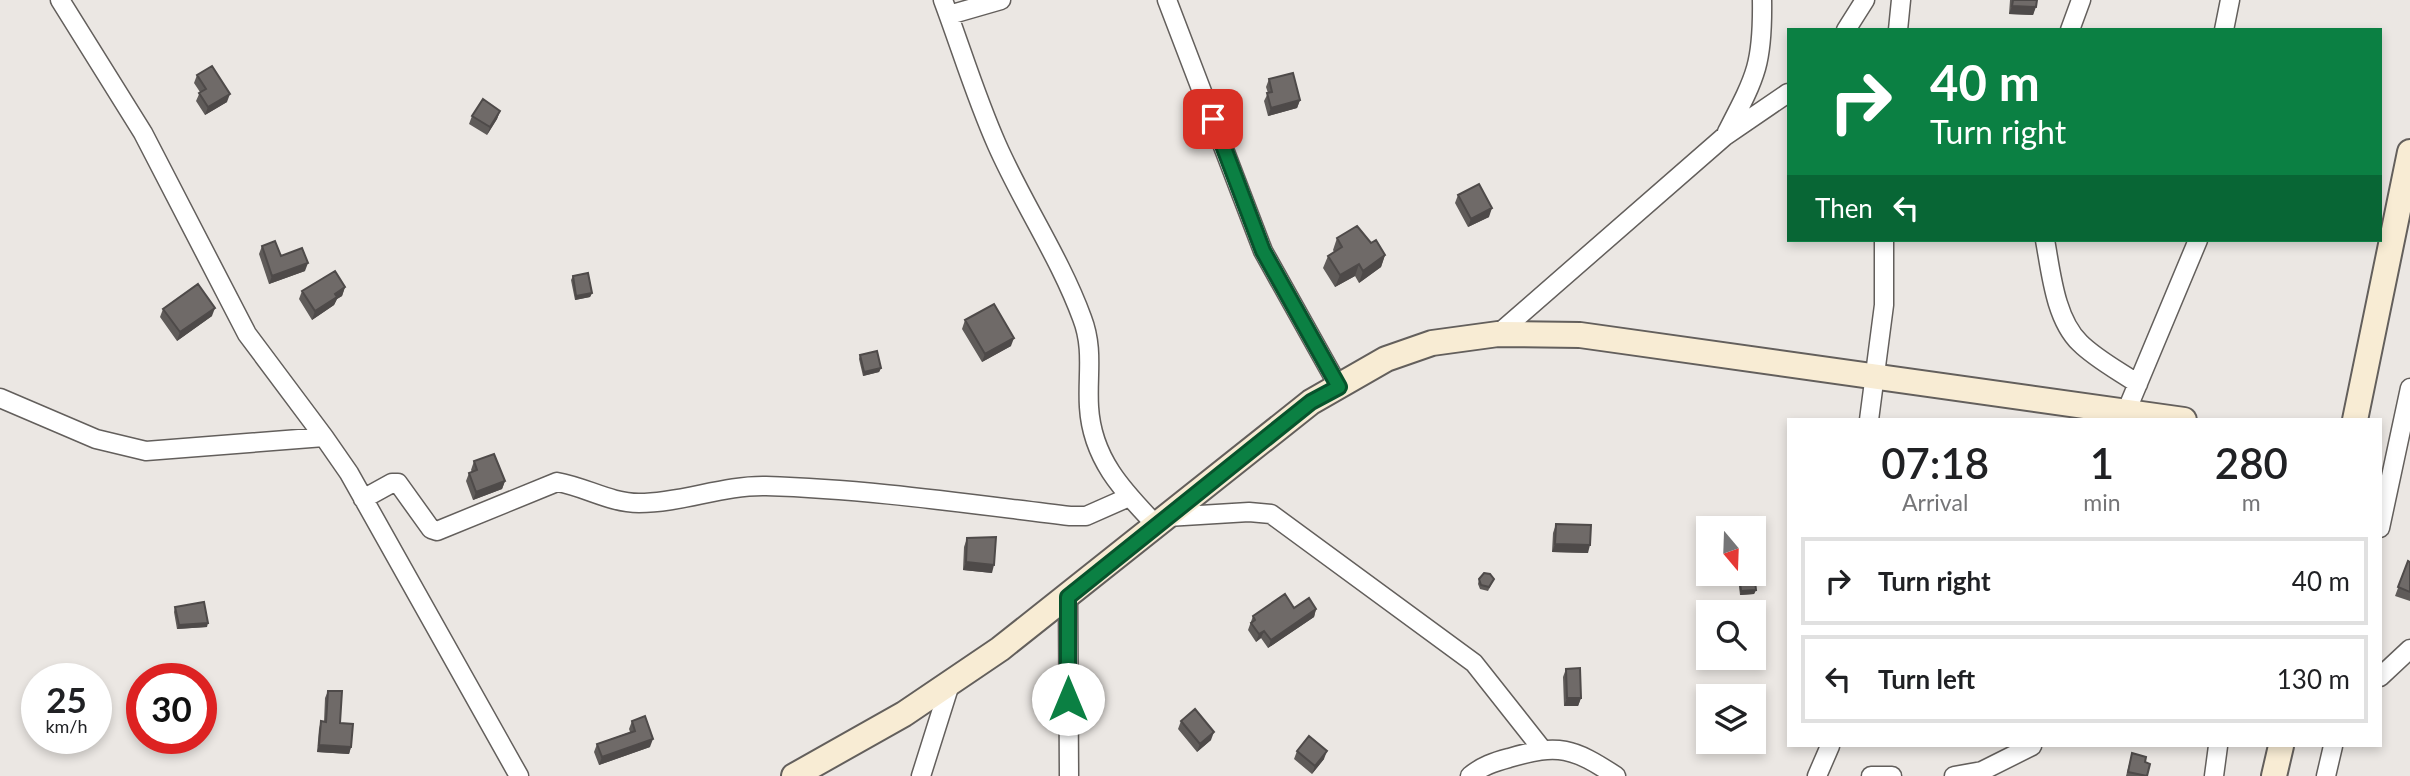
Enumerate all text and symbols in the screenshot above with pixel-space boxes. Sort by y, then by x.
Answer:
text: 40 m [1930,53,2040,111]
icon: right [1815,56,1906,147]
pin [1183,89,1243,149]
icon: arrive [1194,100,1232,138]
text: Turn right [1930,112,2066,151]
icon: left [1887,189,1925,227]
text: Then [1815,192,1873,224]
text: 07:18 [1881,438,1989,488]
text: 1 [2090,438,2114,488]
text: 280 [2215,438,2288,488]
text: Arrival [1902,488,1968,516]
text: min [2083,488,2121,516]
text: m [2242,488,2261,516]
north arrow [1696,516,1766,586]
map controls [1696,516,1766,754]
icon: right [1819,562,1857,600]
text: Turn right [1878,565,1991,597]
text: 40 m [2292,565,2350,597]
button: search [1696,600,1766,670]
icon: left [1819,660,1857,698]
position arrow [1031,662,1105,736]
speed limit sign: 30 [126,663,217,754]
text: Turn left [1878,663,1975,695]
text: 130 m [2277,663,2350,695]
text: 25 [46,678,87,720]
button: layers [1696,684,1766,754]
text: km/h [45,715,88,737]

